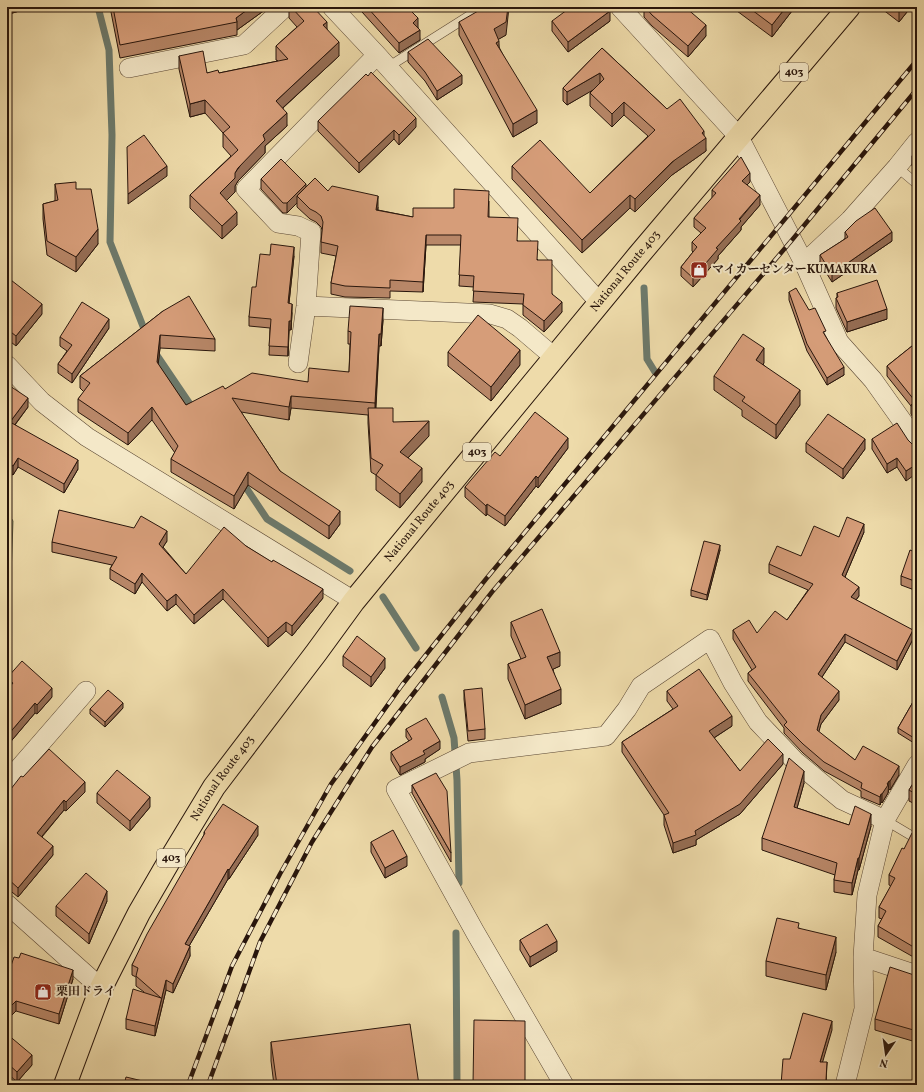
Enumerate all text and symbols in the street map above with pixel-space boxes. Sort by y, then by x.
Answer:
road number: 403 [780,63,808,81]
street label: National Route 403 [587,227,664,316]
shop icon: マイカーセンターKUMAKURA [689,260,709,280]
place label: マイカーセンターKUMAKURA [712,262,877,278]
road number: 403 [463,443,491,461]
street label: National Route 403 [381,477,458,566]
street label: National Route 403 [187,732,258,824]
road number: 403 [157,849,185,867]
shop icon: 栗田ドライ [33,982,53,1002]
place label: 栗田ドライ [56,984,116,1000]
north arrow [866,1034,906,1074]
text: N [879,1054,890,1070]

